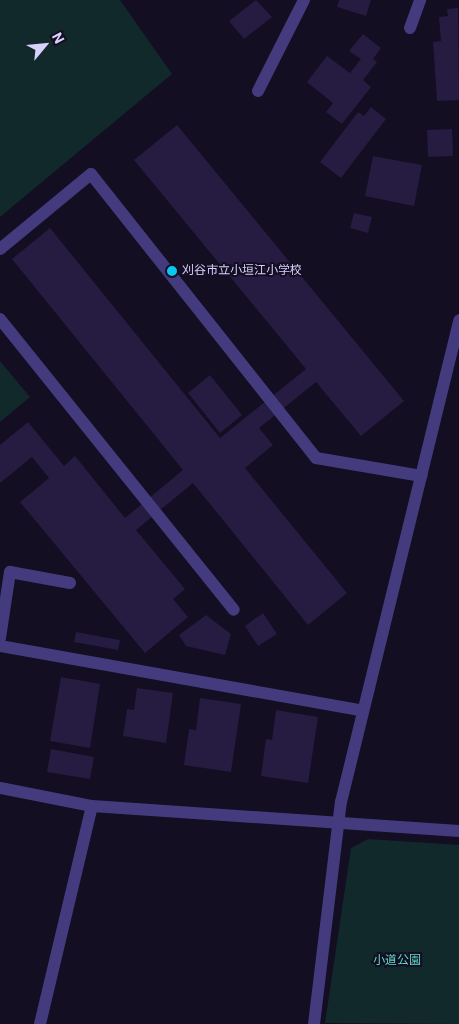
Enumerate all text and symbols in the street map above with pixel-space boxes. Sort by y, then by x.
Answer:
north arrow [20,20,70,70]
text: N [49,30,68,46]
place label: 刈谷市立小垣江小学校 [182,264,302,278]
marker: 刈谷市立小垣江小学校 [166,265,178,277]
park label: 小道公園 [373,954,421,968]

